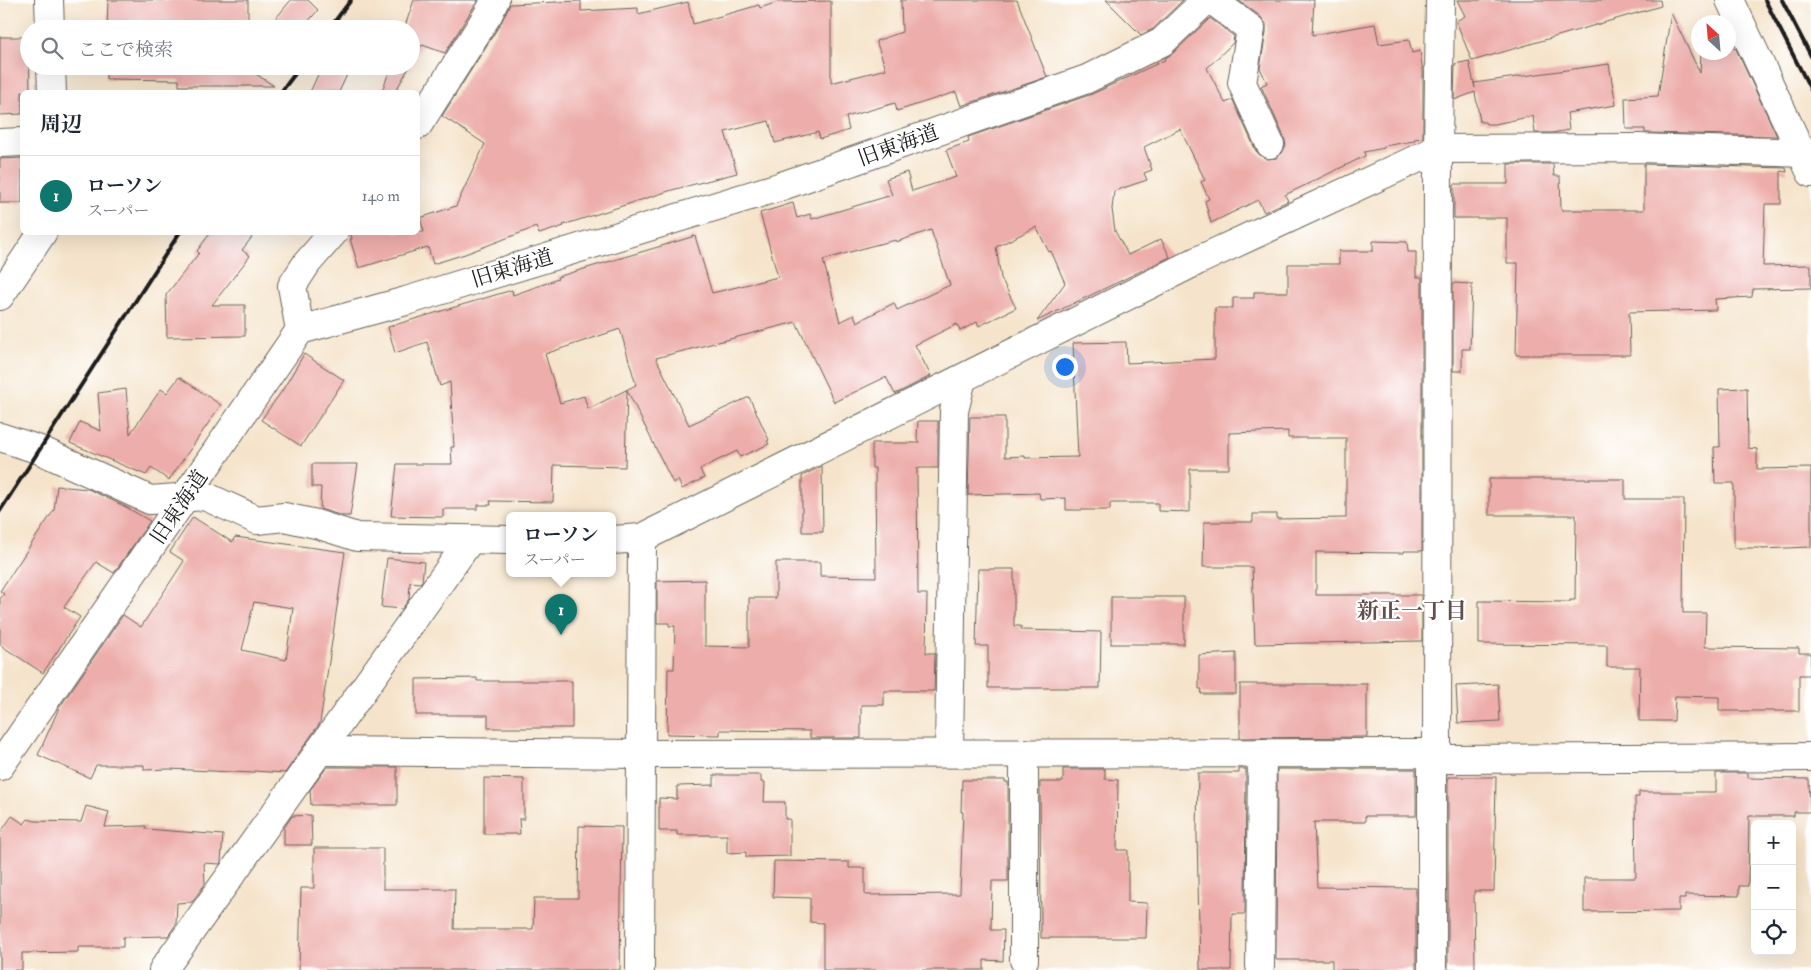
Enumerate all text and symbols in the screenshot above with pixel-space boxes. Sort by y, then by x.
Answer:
north arrow [1691,15,1736,60]
search box [20,20,420,75]
icon: search [38,34,66,62]
text: ここで検索 [78,38,173,62]
text: 周辺 [40,111,82,138]
street label: 旧東海道 [854,118,942,173]
text: ローソン [87,174,162,198]
text: 1 [53,186,59,206]
text: 140 m [362,186,400,206]
text: スーパー [87,201,149,221]
street label: 旧東海道 [468,243,556,294]
your location [1052,354,1078,380]
street label: 旧東海道 [145,465,214,550]
popup [506,512,616,577]
text: ローソン [523,523,599,547]
text: スーパー [523,550,586,570]
pin: 1 [545,594,577,635]
district label: 新正一丁目 [1357,597,1467,625]
map controls [1751,820,1796,955]
button: + [1751,820,1796,865]
button: − [1751,865,1796,910]
button: locate [1751,910,1796,955]

